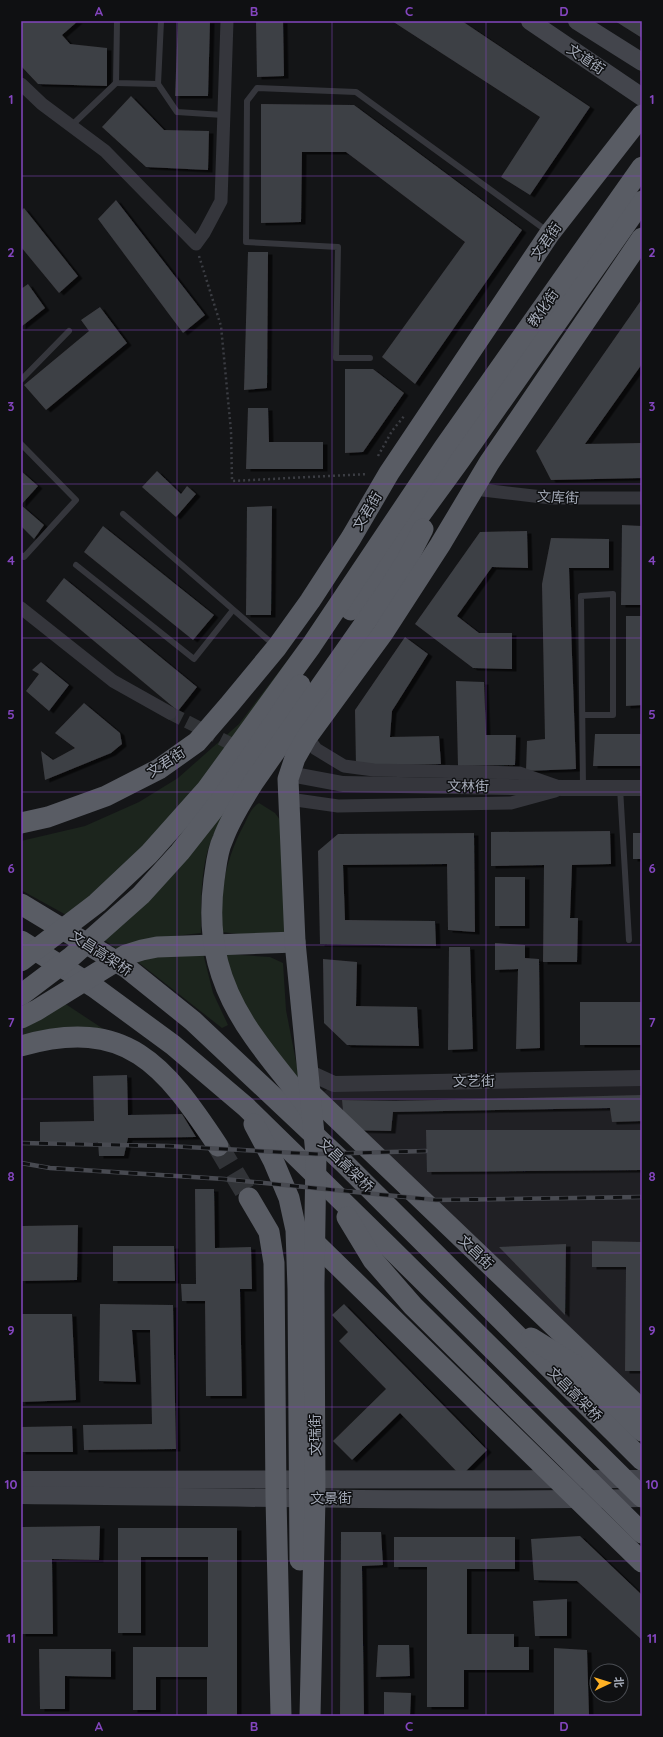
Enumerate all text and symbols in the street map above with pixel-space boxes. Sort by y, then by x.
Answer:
text: A [95,3,104,19]
text: B [250,3,258,19]
text: C [405,3,413,19]
text: D [559,3,569,19]
street label: 文道街 [564,40,608,78]
text: 1 [8,91,14,107]
text: 1 [649,91,655,107]
street label: 文君街 [527,219,565,263]
text: 2 [7,244,15,260]
text: 2 [648,244,656,260]
street label: 教化街 [524,286,562,330]
text: 3 [8,398,15,414]
text: 3 [649,398,656,414]
street label: 文库街 [537,487,579,507]
street label: 文君街 [348,488,386,534]
text: 4 [7,552,15,568]
text: 4 [648,552,656,568]
text: 5 [7,706,15,722]
text: 5 [648,706,656,722]
street label: 文君街 [143,743,189,781]
street label: 文林街 [447,777,489,795]
text: 6 [7,860,15,876]
text: 6 [648,860,656,876]
street label: 文昌高架桥 [67,926,135,980]
text: 7 [7,1014,15,1030]
text: 7 [648,1014,656,1030]
street label: 文艺街 [453,1072,495,1090]
street label: 文昌高架桥 [315,1134,377,1196]
text: 8 [7,1168,15,1184]
text: 8 [648,1168,656,1184]
street label: 文昌街 [455,1231,497,1273]
text: 9 [7,1322,15,1338]
text: 9 [648,1322,656,1338]
street label: 文昌高架桥 [544,1363,606,1425]
street label: 文瑞街 [306,1414,324,1456]
text: 10 [4,1476,18,1492]
text: 10 [645,1476,659,1492]
street label: 文景街 [310,1489,352,1507]
text: 11 [6,1630,16,1646]
text: 11 [647,1630,657,1646]
north arrow [589,1663,629,1703]
text: 北 [612,1676,626,1688]
text: A [95,1718,104,1734]
text: B [250,1718,258,1734]
text: C [405,1718,413,1734]
text: D [559,1718,569,1734]

